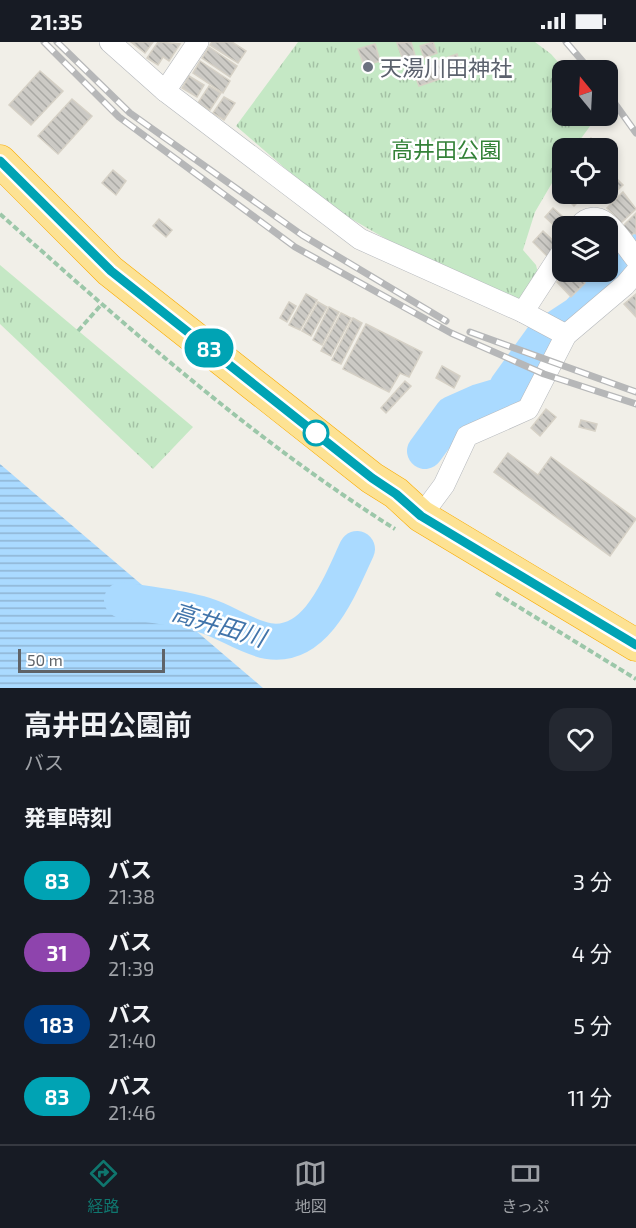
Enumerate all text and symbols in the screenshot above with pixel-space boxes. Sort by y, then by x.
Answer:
text: 21:35 [30,8,83,34]
place label: 天湯川田神社 [380,54,512,80]
marker: 天湯川田神社 [361,60,375,74]
north arrow [552,60,618,126]
map controls [552,60,618,282]
park label: 高井田公園 [391,136,501,162]
button: locate [552,138,618,204]
button: layers [552,216,618,282]
line badge: 83 [182,328,236,368]
text: 83 [197,336,222,361]
unlabelled marker [303,420,329,446]
water label: 高井田川 [169,596,272,653]
scale bar [18,646,165,674]
text: 50 m [27,650,63,669]
text: 高井田公園前 [24,707,192,741]
button: heart [549,708,612,771]
text: バス [24,750,64,774]
text: 発車時刻 [24,804,112,830]
text: バス [108,856,152,882]
text: 83 [45,868,70,893]
text: 3 分 [573,868,612,894]
text: 21:38 [108,884,155,908]
text: バス [108,928,152,954]
text: 31 [47,940,67,965]
text: 4 分 [572,940,612,966]
text: 21:39 [108,956,154,980]
text: バス [108,1000,152,1026]
text: 183 [40,1012,74,1037]
text: 5 分 [573,1012,612,1038]
text: 21:40 [108,1028,156,1052]
text: バス [108,1072,152,1098]
text: 83 [45,1084,70,1109]
text: 11 分 [568,1084,612,1110]
text: 21:46 [108,1100,156,1124]
tab: 経路 [87,1157,120,1217]
tab: 地図 [294,1157,327,1217]
tab: きっぷ [502,1157,549,1217]

